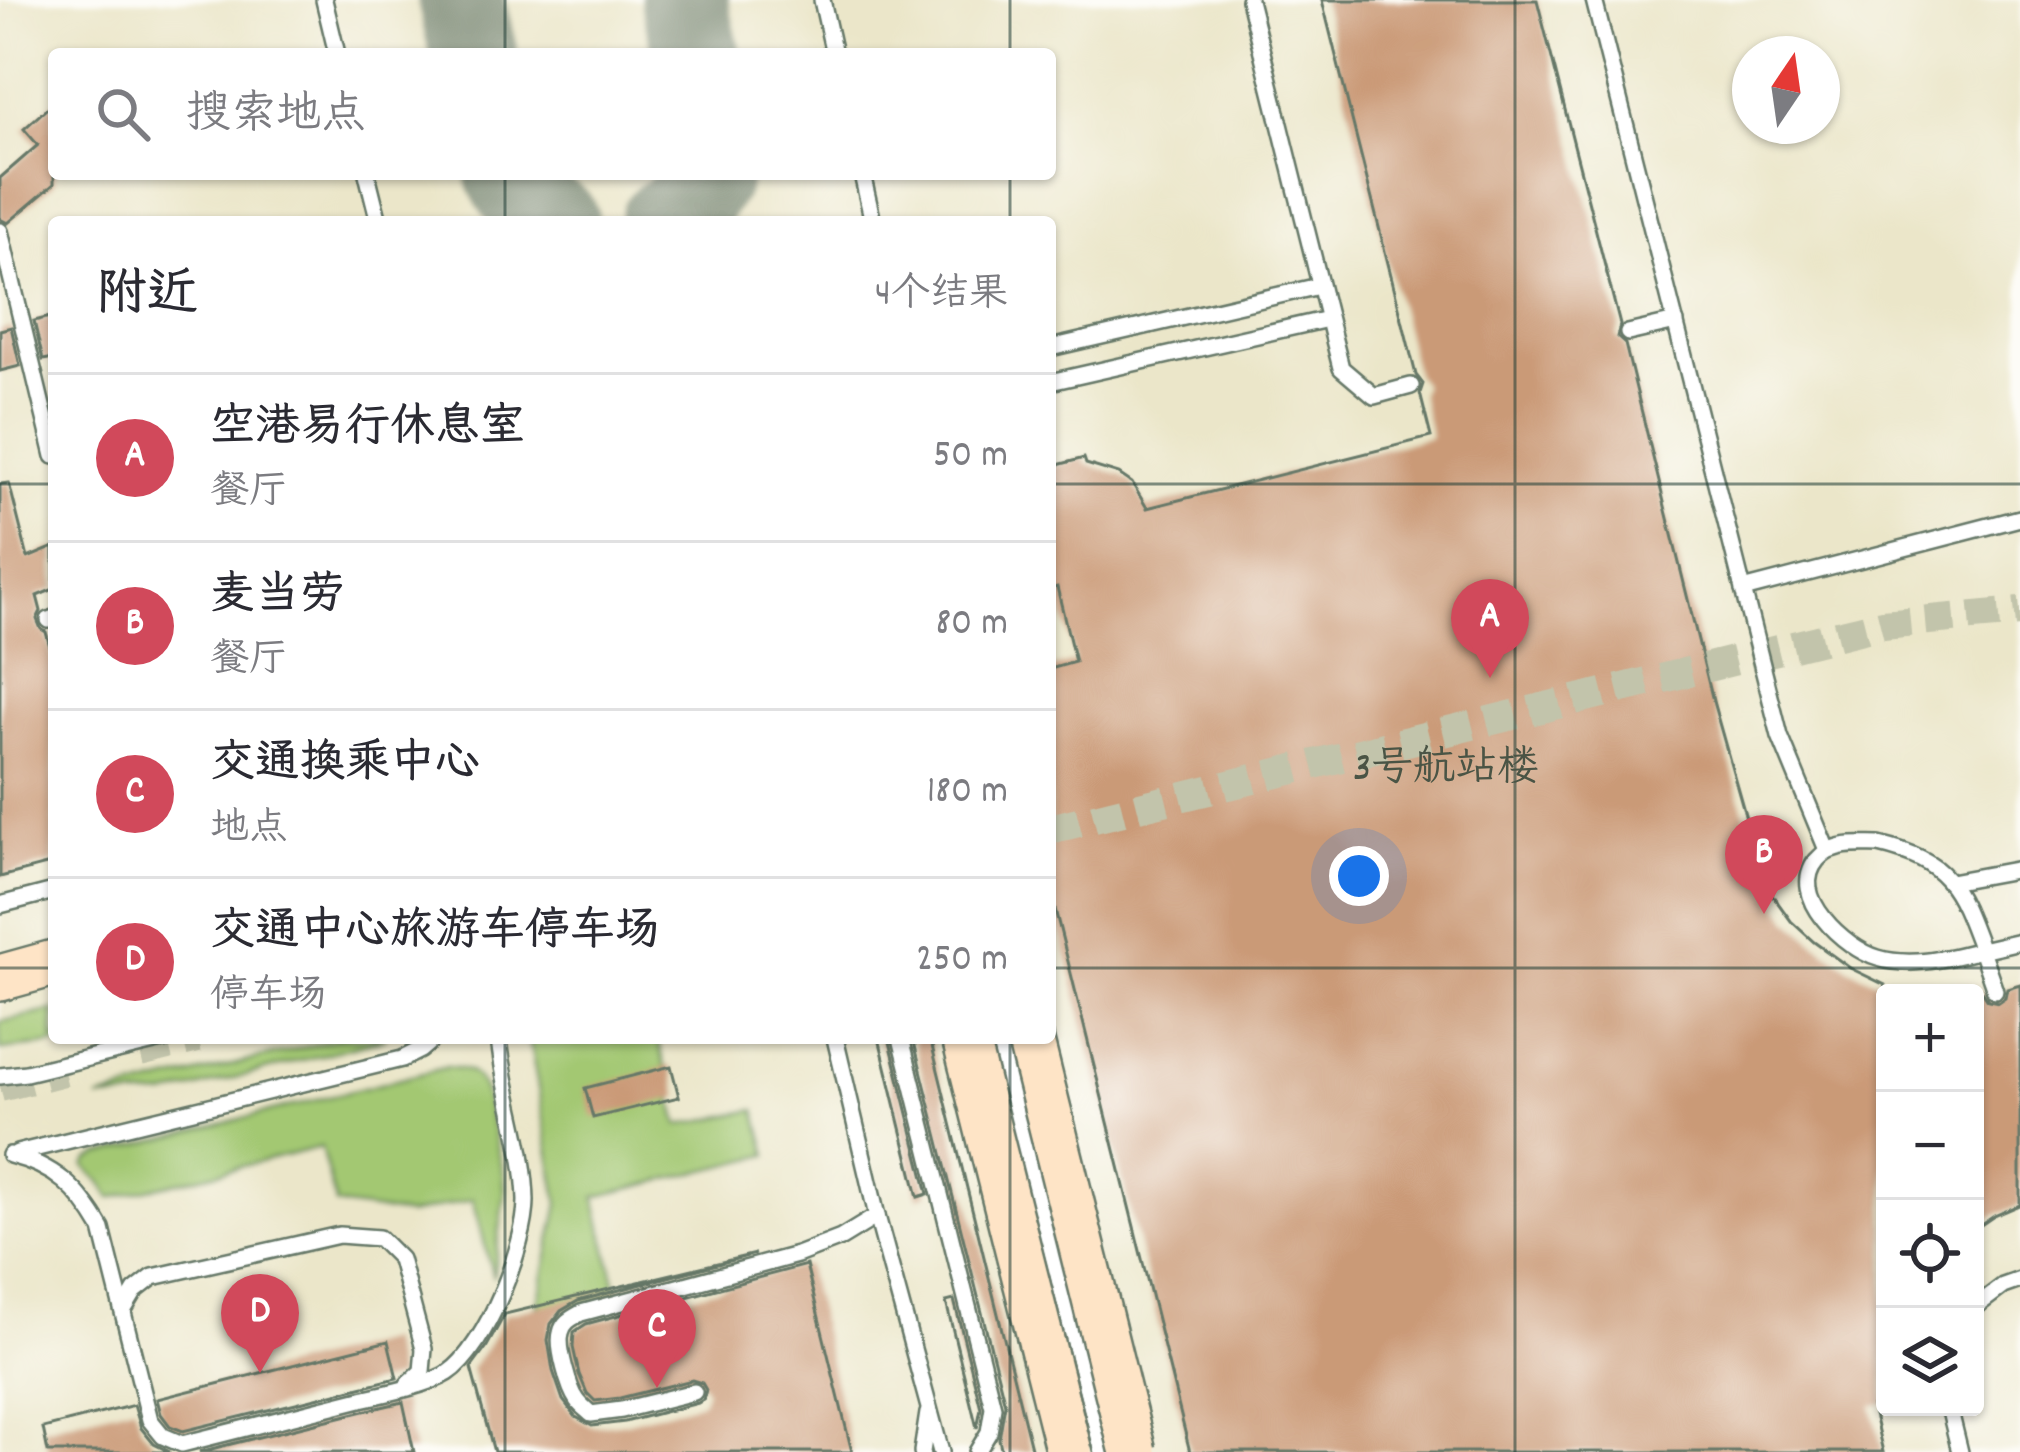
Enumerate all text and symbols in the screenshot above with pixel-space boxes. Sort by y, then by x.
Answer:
north arrow [1732,36,1840,144]
search box [48,48,1056,180]
icon: search [90,81,156,147]
text: 搜索地点 [186,85,366,149]
text: 附近 [96,262,198,334]
text: 4个结果 [875,269,1008,324]
text: 空港易行休息室 [210,398,525,462]
text: A [124,430,146,485]
text: 50 m [933,430,1008,485]
text: 餐厅 [210,467,288,522]
text: 麦当劳 [210,566,345,630]
pin: A [1451,579,1529,678]
text: B [126,598,144,653]
text: 80 m [935,598,1008,653]
text: 餐厅 [210,635,288,690]
text: 交通换乘中心 [210,734,480,798]
house number: 3号航站楼 [1353,741,1539,801]
text: C [125,766,145,821]
text: 180 m [927,766,1008,821]
text: 地点 [210,803,288,858]
pin: B [1725,815,1803,914]
your location [1329,846,1389,906]
text: 交通中心旅游车停车场 [210,902,660,966]
text: D [125,934,145,989]
text: 250 m [916,934,1008,989]
text: 停车场 [210,971,327,1026]
map controls [1876,984,1984,1416]
button: + [1876,984,1984,1092]
button: − [1876,1092,1984,1200]
button: locate [1876,1200,1984,1308]
pin: D [221,1274,299,1373]
pin: C [618,1289,696,1388]
button: layers [1876,1308,1984,1416]

